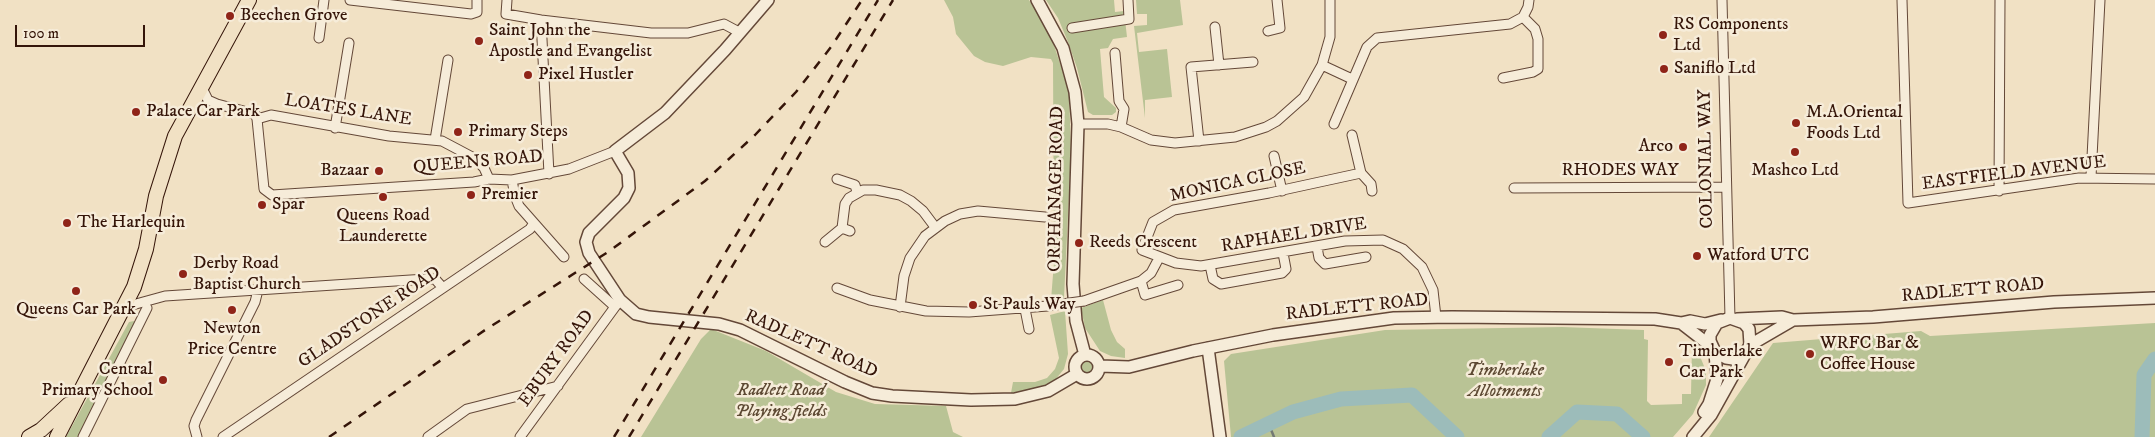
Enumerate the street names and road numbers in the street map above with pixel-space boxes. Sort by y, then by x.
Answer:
street label: COLONIAL WAY [1695,89,1719,229]
street label: LOATES LANE [283,90,413,132]
street label: ORPHANAGE ROAD [1045,106,1069,272]
street label: QUEENS ROAD [412,147,544,179]
street label: EASTFIELD AVENUE [1921,152,2107,196]
street label: MONICA CLOSE [1168,158,1308,208]
street label: RHODES WAY [1561,160,1679,182]
street label: RAPHAEL DRIVE [1220,214,1368,258]
street label: GLADSTONE ROAD [295,262,445,374]
street label: RADLETT ROAD [1901,274,2045,308]
street label: RADLETT ROAD [1285,290,1429,326]
street label: EBURY ROAD [515,306,599,412]
street label: RADLETT ROAD [741,306,881,384]

